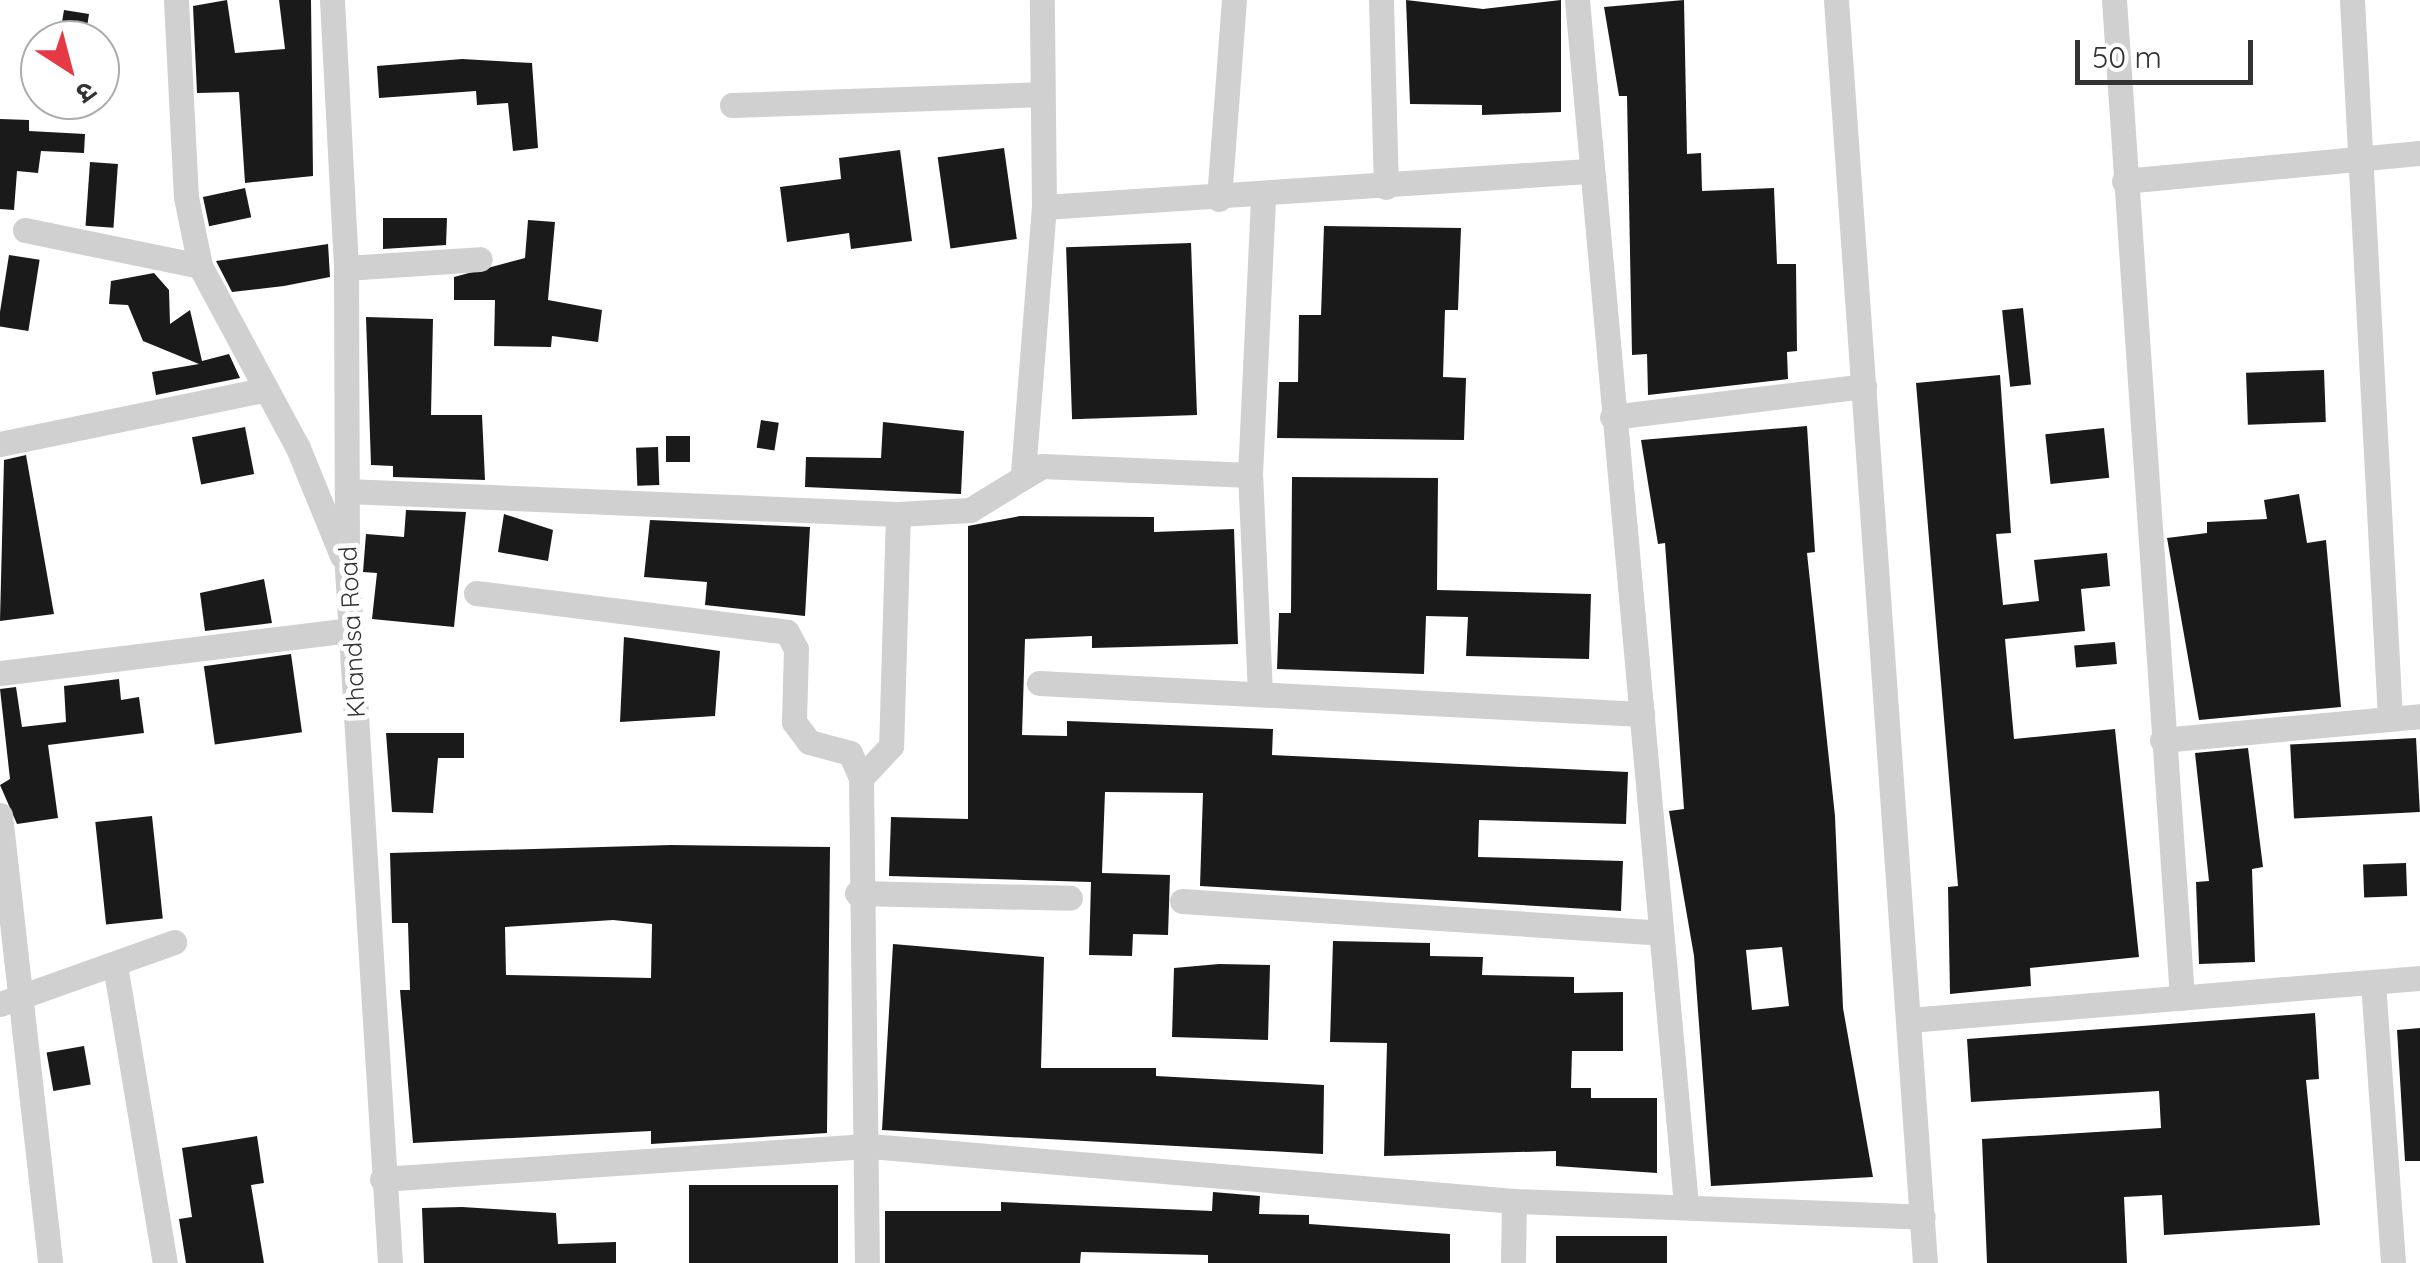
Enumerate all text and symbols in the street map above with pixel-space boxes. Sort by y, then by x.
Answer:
north arrow [20,20,120,120]
scale bar [2080,20,2258,82]
text: 50 m [2092,38,2162,76]
text: उ [70,74,104,112]
street label: Khandsa Road [333,545,371,719]

